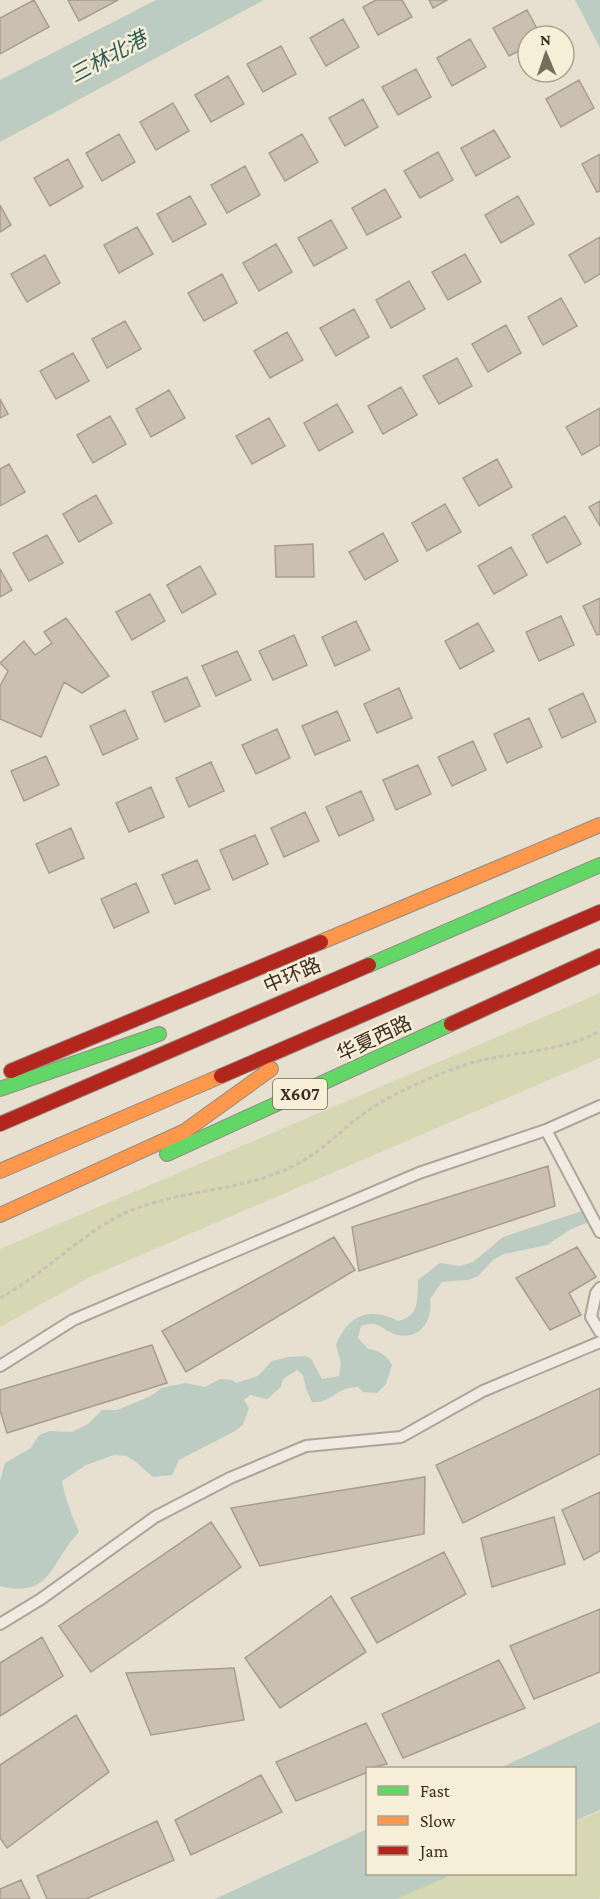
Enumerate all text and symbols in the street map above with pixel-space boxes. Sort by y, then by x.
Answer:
north arrow [516,24,576,84]
water label: 三林北港 [65,25,153,87]
text: N [540,31,551,48]
street label: 中环路 [260,953,324,997]
street label: 华夏西路 [333,1011,415,1065]
road number: X607 [273,1079,327,1109]
legend [366,1767,576,1875]
text: Fast [420,1781,451,1801]
text: Slow [420,1811,456,1831]
text: Jam [418,1841,449,1861]

